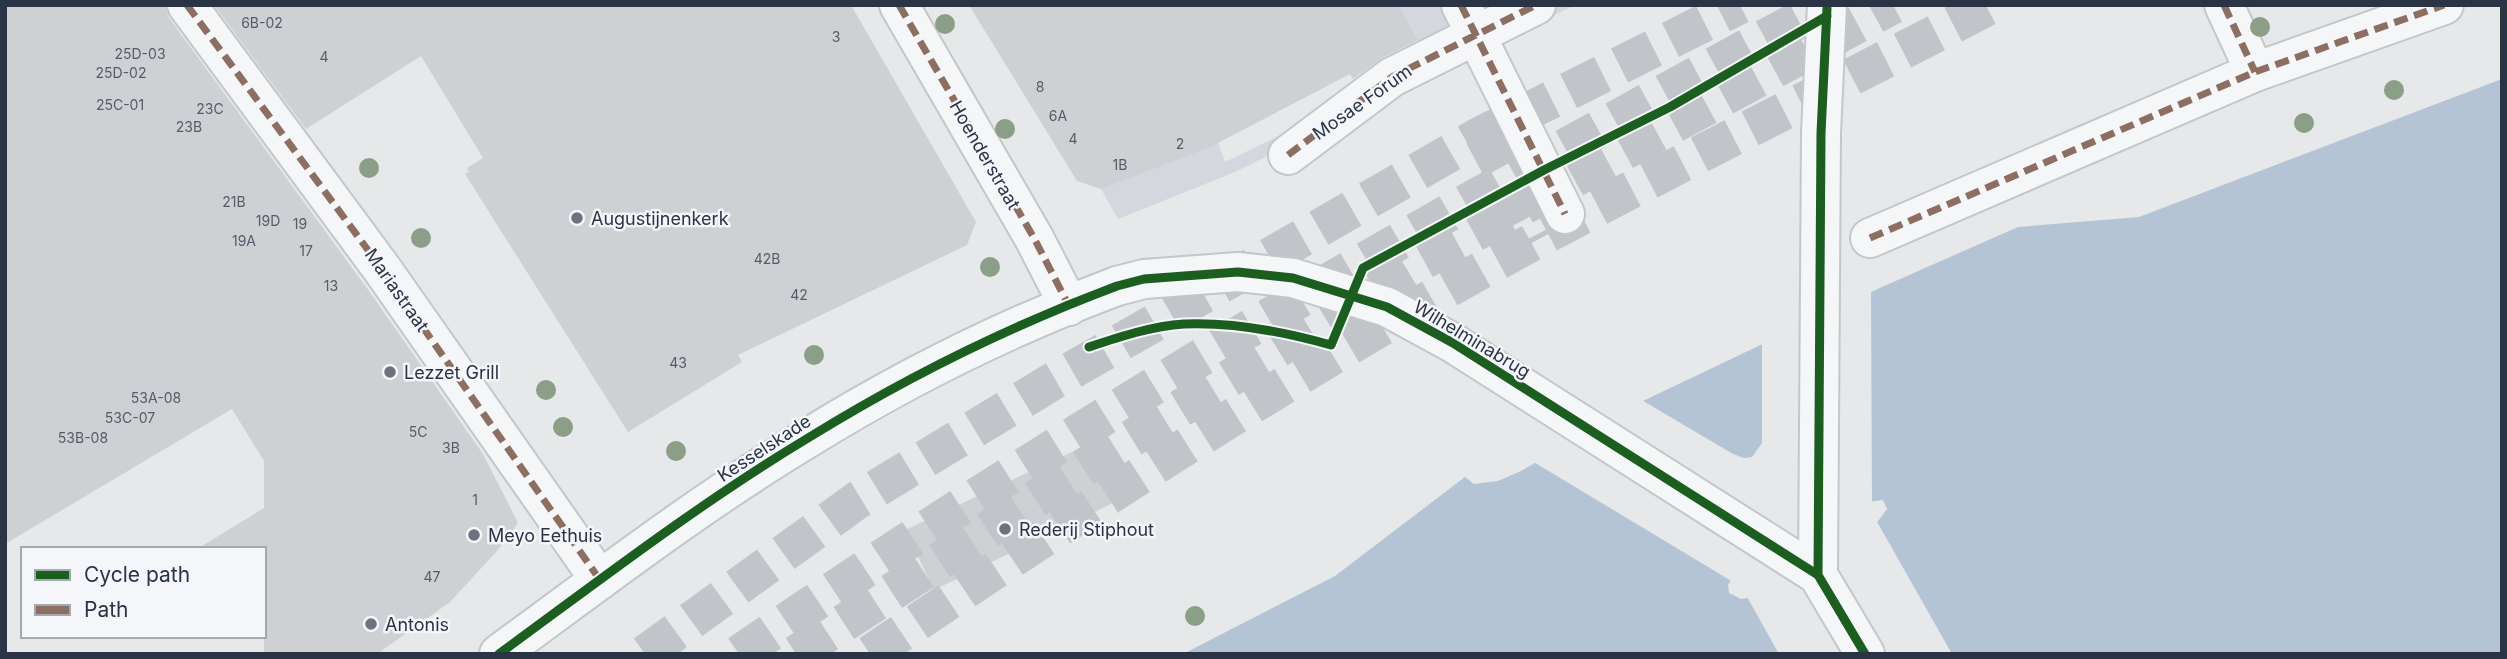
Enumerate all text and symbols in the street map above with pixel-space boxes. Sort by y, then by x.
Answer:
house number: 6B-02 [241,14,283,31]
house number: 3 [832,28,840,45]
house number: 25D-03 [114,45,166,62]
house number: 4 [319,48,329,65]
street label: Mosae Forum [1308,60,1416,144]
house number: 25D-02 [96,64,146,81]
house number: 8 [1036,78,1044,95]
house number: 25C-01 [96,96,144,113]
street label: Hoenderstraat [945,97,1025,213]
house number: 23C [196,100,224,117]
house number: 6A [1049,107,1068,124]
house number: 23B [176,118,202,135]
house number: 4 [1068,130,1078,147]
house number: 2 [1176,135,1184,152]
house number: 1B [1113,156,1127,173]
house number: 21B [222,193,246,210]
place label: Augustijnenkerk [591,208,729,229]
marker: Augustijnenkerk [569,210,585,226]
house number: 19D [256,212,280,229]
house number: 19 [293,215,307,232]
house number: 19A [232,232,256,249]
house number: 17 [299,242,313,259]
street label: Mariastraat [361,245,433,335]
house number: 42B [754,250,780,267]
house number: 13 [324,277,338,294]
house number: 42 [790,286,808,303]
street label: Wilhelminabrug [1410,296,1534,382]
house number: 43 [669,354,687,371]
place label: Lezzet Grill [404,362,499,383]
marker: Lezzet Grill [382,364,398,380]
house number: 53A-08 [131,389,181,406]
house number: 53C-07 [105,409,155,426]
street label: Kesselskade [714,410,814,486]
house number: 5C [409,423,427,440]
house number: 53B-08 [58,429,108,446]
house number: 3B [442,439,460,456]
house number: 1 [472,491,478,508]
place label: Rederij Stiphout [1019,519,1154,540]
marker: Rederij Stiphout [997,521,1013,537]
place label: Meyo Eethuis [488,525,602,546]
marker: Meyo Eethuis [466,527,482,543]
legend [21,547,266,638]
text: Cycle path [84,562,190,587]
house number: 47 [424,568,441,585]
text: Path [84,597,129,622]
place label: Antonis [385,614,449,635]
marker: Antonis [363,616,379,632]

